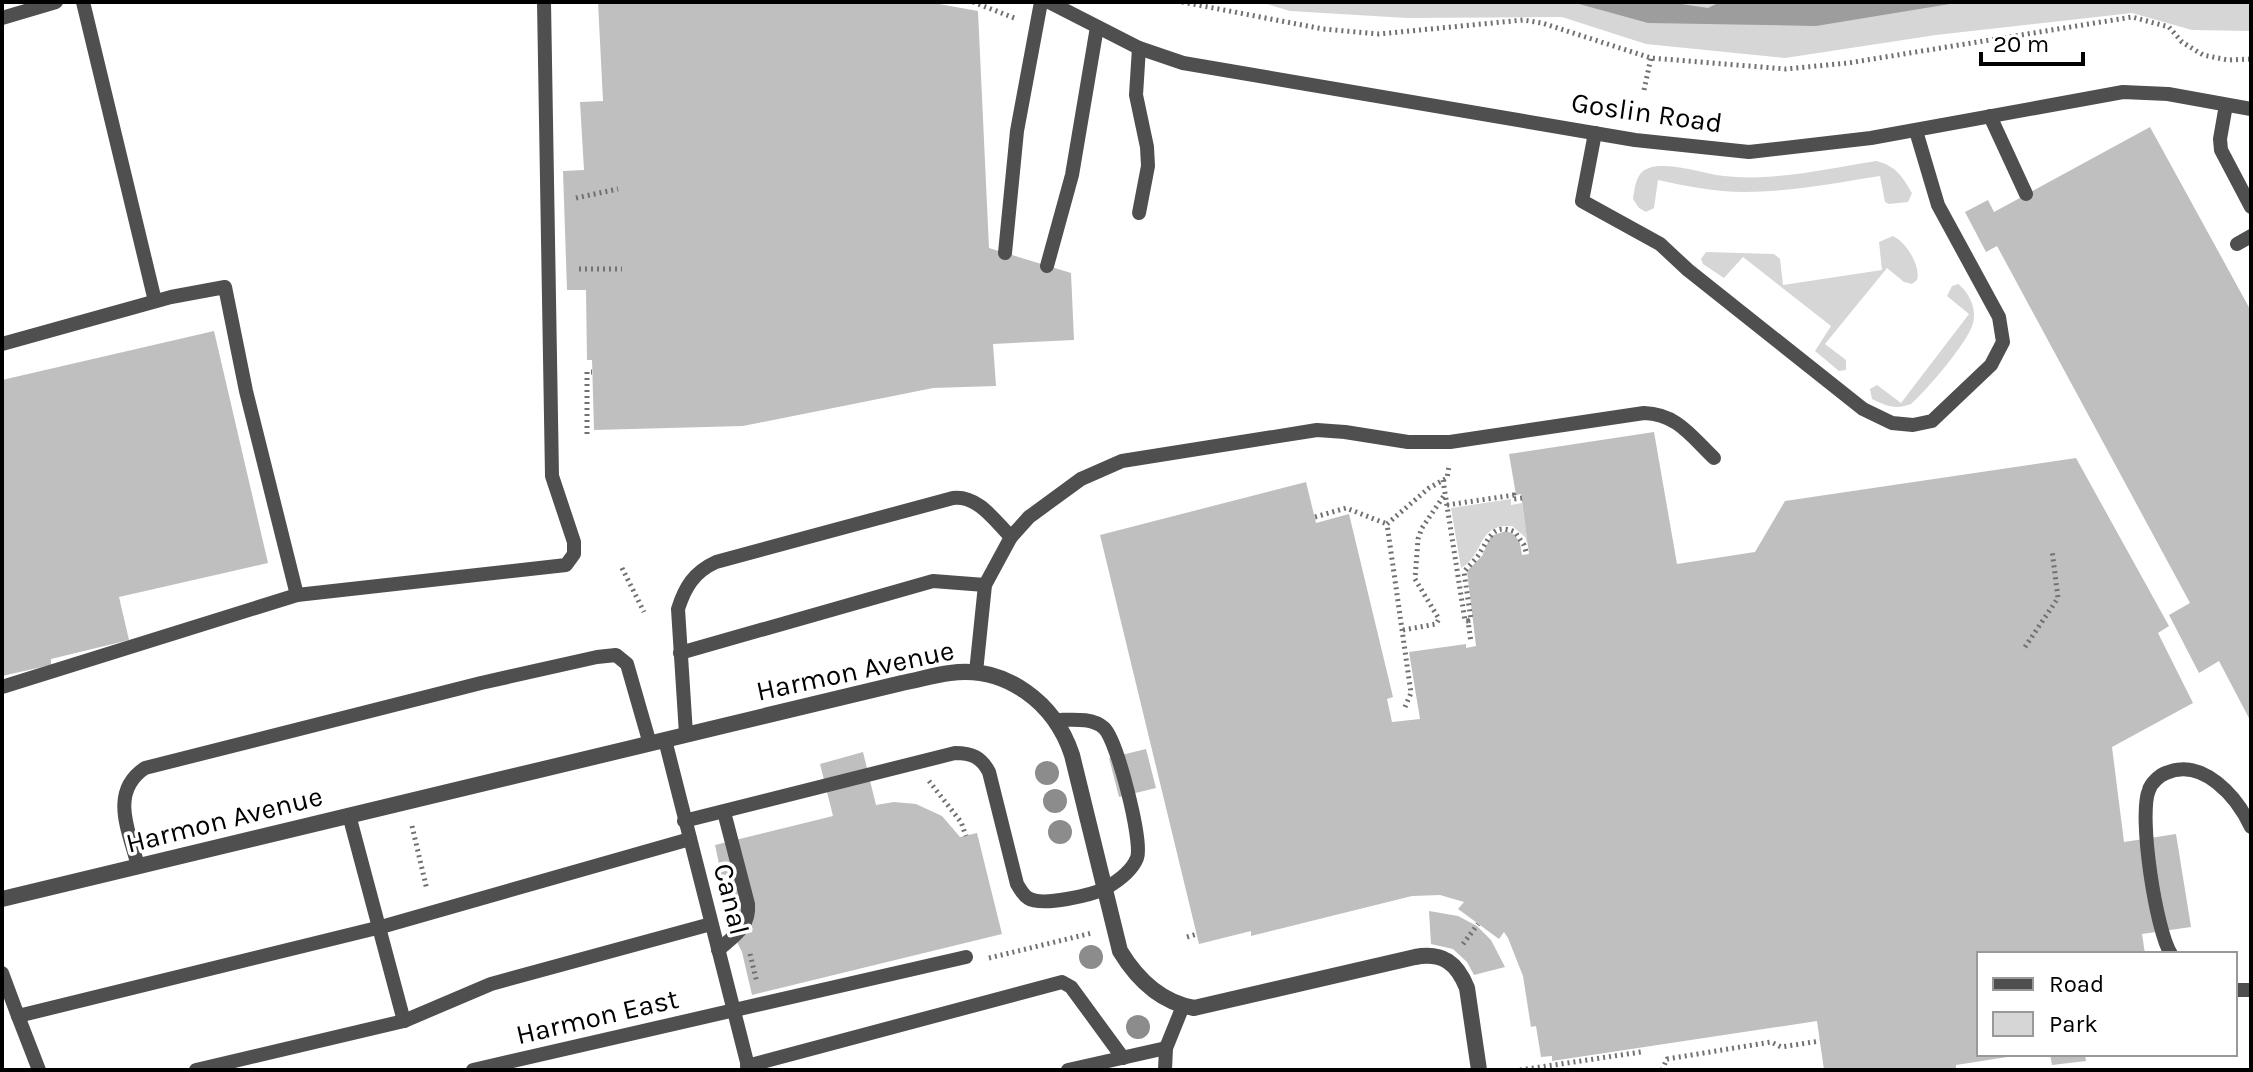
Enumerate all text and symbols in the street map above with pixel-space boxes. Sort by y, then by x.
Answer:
scale bar [1981,16,2083,66]
text: 20 m [1993,30,2049,58]
street label: Goslin Road [1569,86,1725,139]
street label: Harmon Avenue [753,633,957,708]
street label: Harmon Avenue [122,779,326,860]
street label: Canal [707,860,756,938]
legend [1977,952,2237,1056]
text: Road [2049,970,2104,998]
street label: Harmon East [513,982,682,1051]
text: Park [2049,1010,2098,1038]

